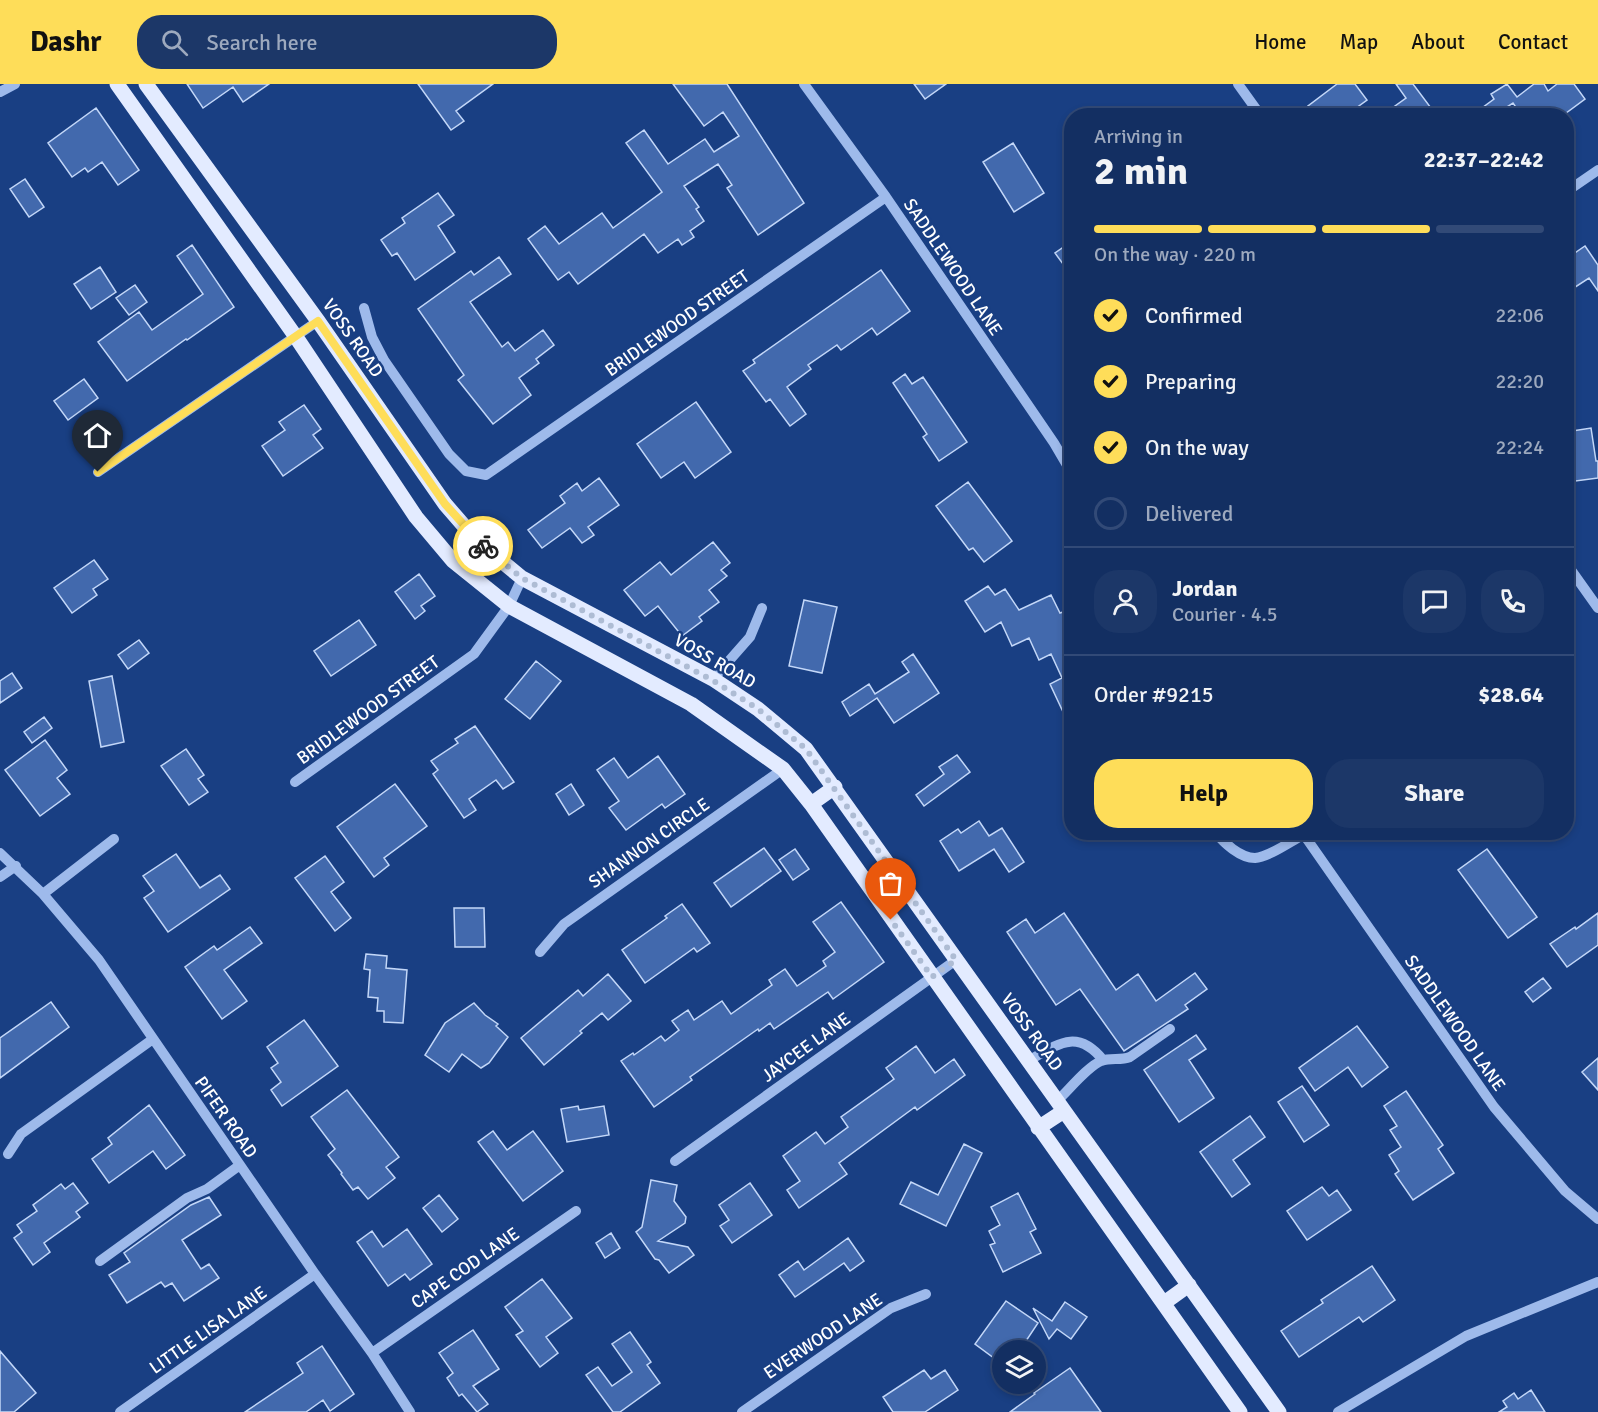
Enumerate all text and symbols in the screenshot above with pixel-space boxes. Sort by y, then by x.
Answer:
search box [137,15,557,69]
text: Dashr [30,25,101,59]
icon: search [158,26,191,59]
text: Search here [206,29,317,56]
text: Home [1254,29,1307,55]
text: Map [1340,29,1378,55]
text: About [1411,29,1465,55]
text: Contact [1498,29,1568,55]
text: Arriving in [1094,124,1183,149]
text: 22:37–22:42 [1424,146,1544,173]
text: 2 min [1094,147,1188,195]
street label: SADDLEWOOD LANE [899,194,1007,340]
text: On the way · 220 m [1094,242,1256,267]
street label: BRIDLEWOOD STREET [601,265,753,381]
street label: VOSS ROAD [318,295,388,381]
icon: check [1094,299,1127,332]
text: Confirmed [1145,302,1243,329]
text: 22:06 [1495,303,1544,328]
icon: check [1094,365,1127,398]
text: Preparing [1145,368,1237,395]
text: 22:20 [1495,369,1544,394]
pin [72,410,123,472]
icon: home [81,419,114,452]
icon: check [1094,431,1127,464]
text: On the way [1145,434,1249,461]
text: 22:24 [1495,435,1544,460]
text: Delivered [1145,500,1233,527]
courier [453,516,513,576]
icon: bike [467,530,500,563]
button: person [1094,570,1157,633]
button: chat [1403,570,1466,633]
button: phone [1481,570,1544,633]
text: Jordan [1172,575,1238,602]
text: Courier · 4.5 [1172,602,1278,627]
street label: VOSS ROAD [670,629,760,693]
street label: BRIDLEWOOD STREET [292,651,444,769]
text: Order #9215 [1094,681,1214,708]
text: $28.64 [1478,681,1544,708]
button: Help [1094,759,1313,828]
button: Share [1325,759,1544,828]
street label: SHANNON CIRCLE [584,793,714,893]
pin [865,858,916,920]
icon: bag [874,867,907,900]
street label: SADDLEWOOD LANE [1400,951,1510,1095]
street label: VOSS ROAD [996,989,1068,1075]
street label: JAYCEE LANE [757,1007,855,1087]
street label: PIFER ROAD [190,1072,262,1162]
street label: CAPE COD LANE [407,1223,523,1313]
street label: LITTLE LISA LANE [145,1281,271,1379]
street label: EVERWOOD LANE [759,1288,887,1384]
map controls [992,1340,1046,1394]
button: layers [992,1340,1046,1394]

